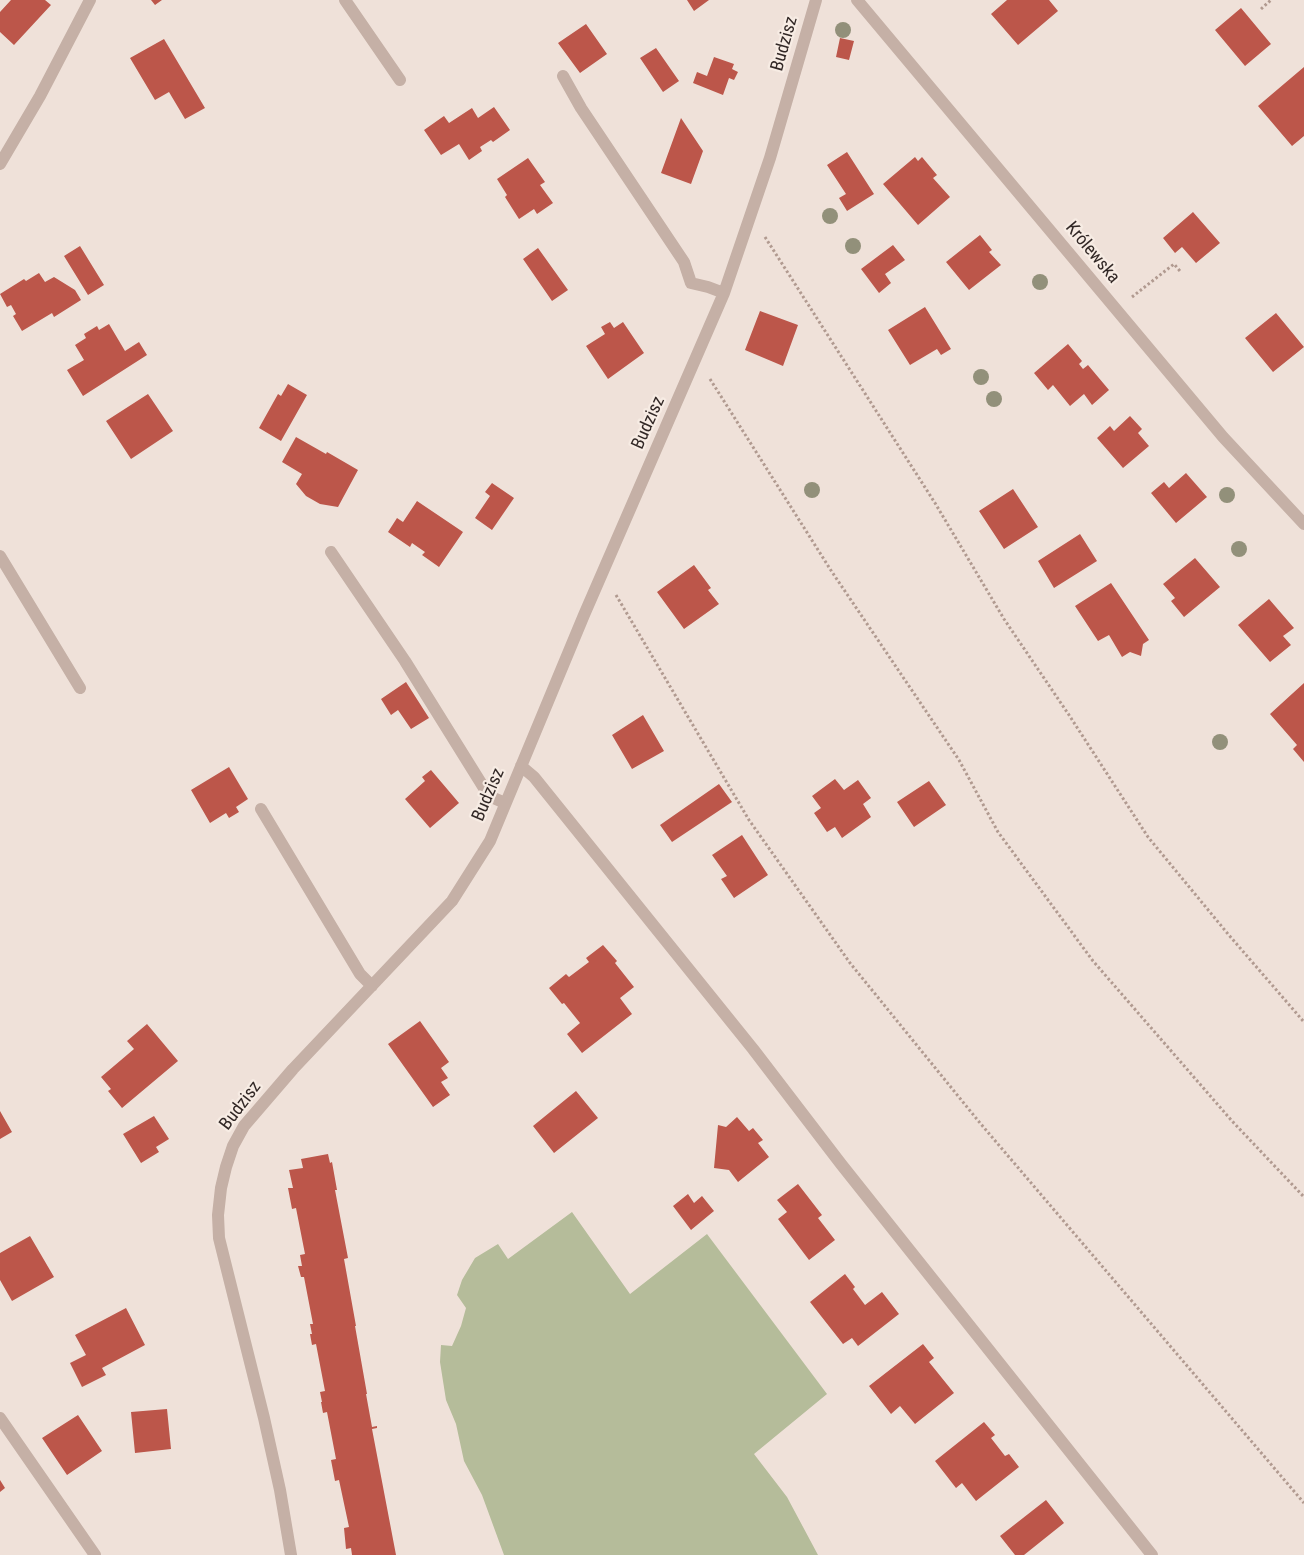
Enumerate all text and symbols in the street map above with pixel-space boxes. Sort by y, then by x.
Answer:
street label: Budzisz [767,14,803,74]
street label: Królewska [1060,218,1124,288]
street label: Budzisz [628,393,670,453]
street label: Budzisz [468,765,510,825]
street label: Budzisz [216,1077,266,1135]

